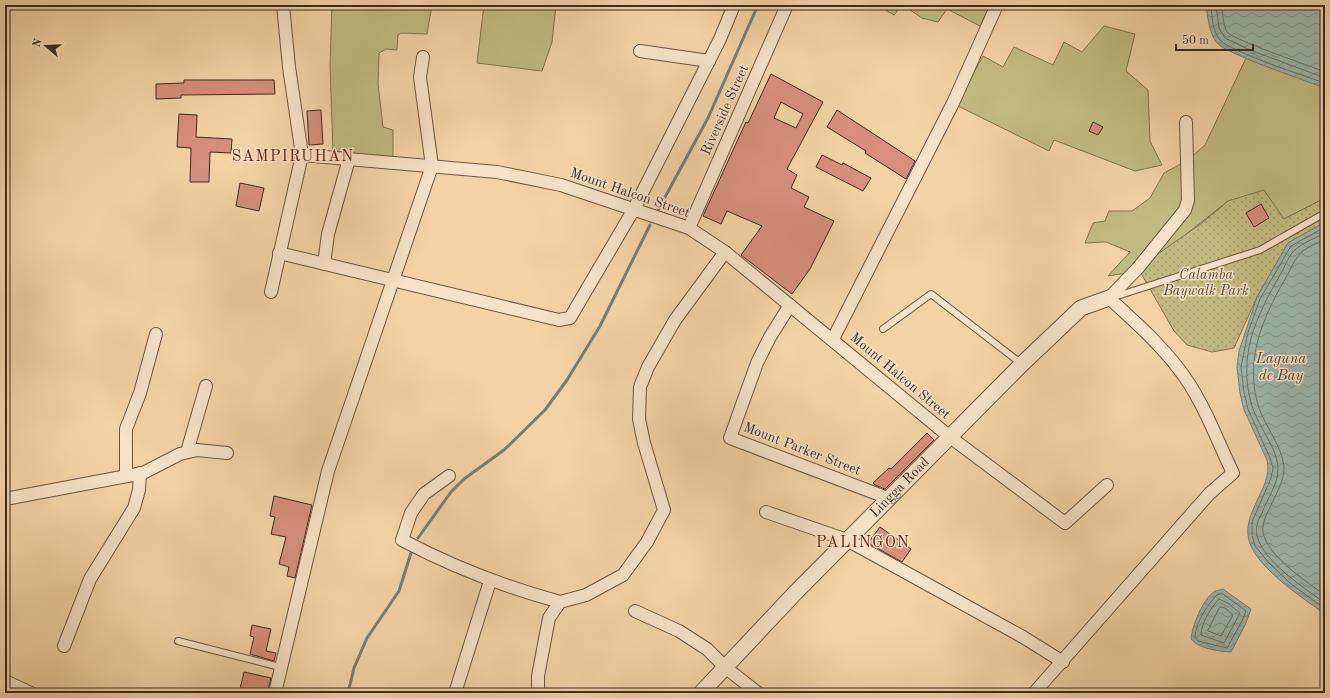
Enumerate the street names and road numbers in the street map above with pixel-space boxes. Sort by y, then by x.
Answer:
street label: Riverside Street [699,63,751,157]
street label: Mount Halcon Street [568,166,692,220]
street label: Mount Halcon Street [847,330,953,422]
street label: Mount Parker Street [741,420,863,478]
street label: Lingga Road [867,455,932,520]

